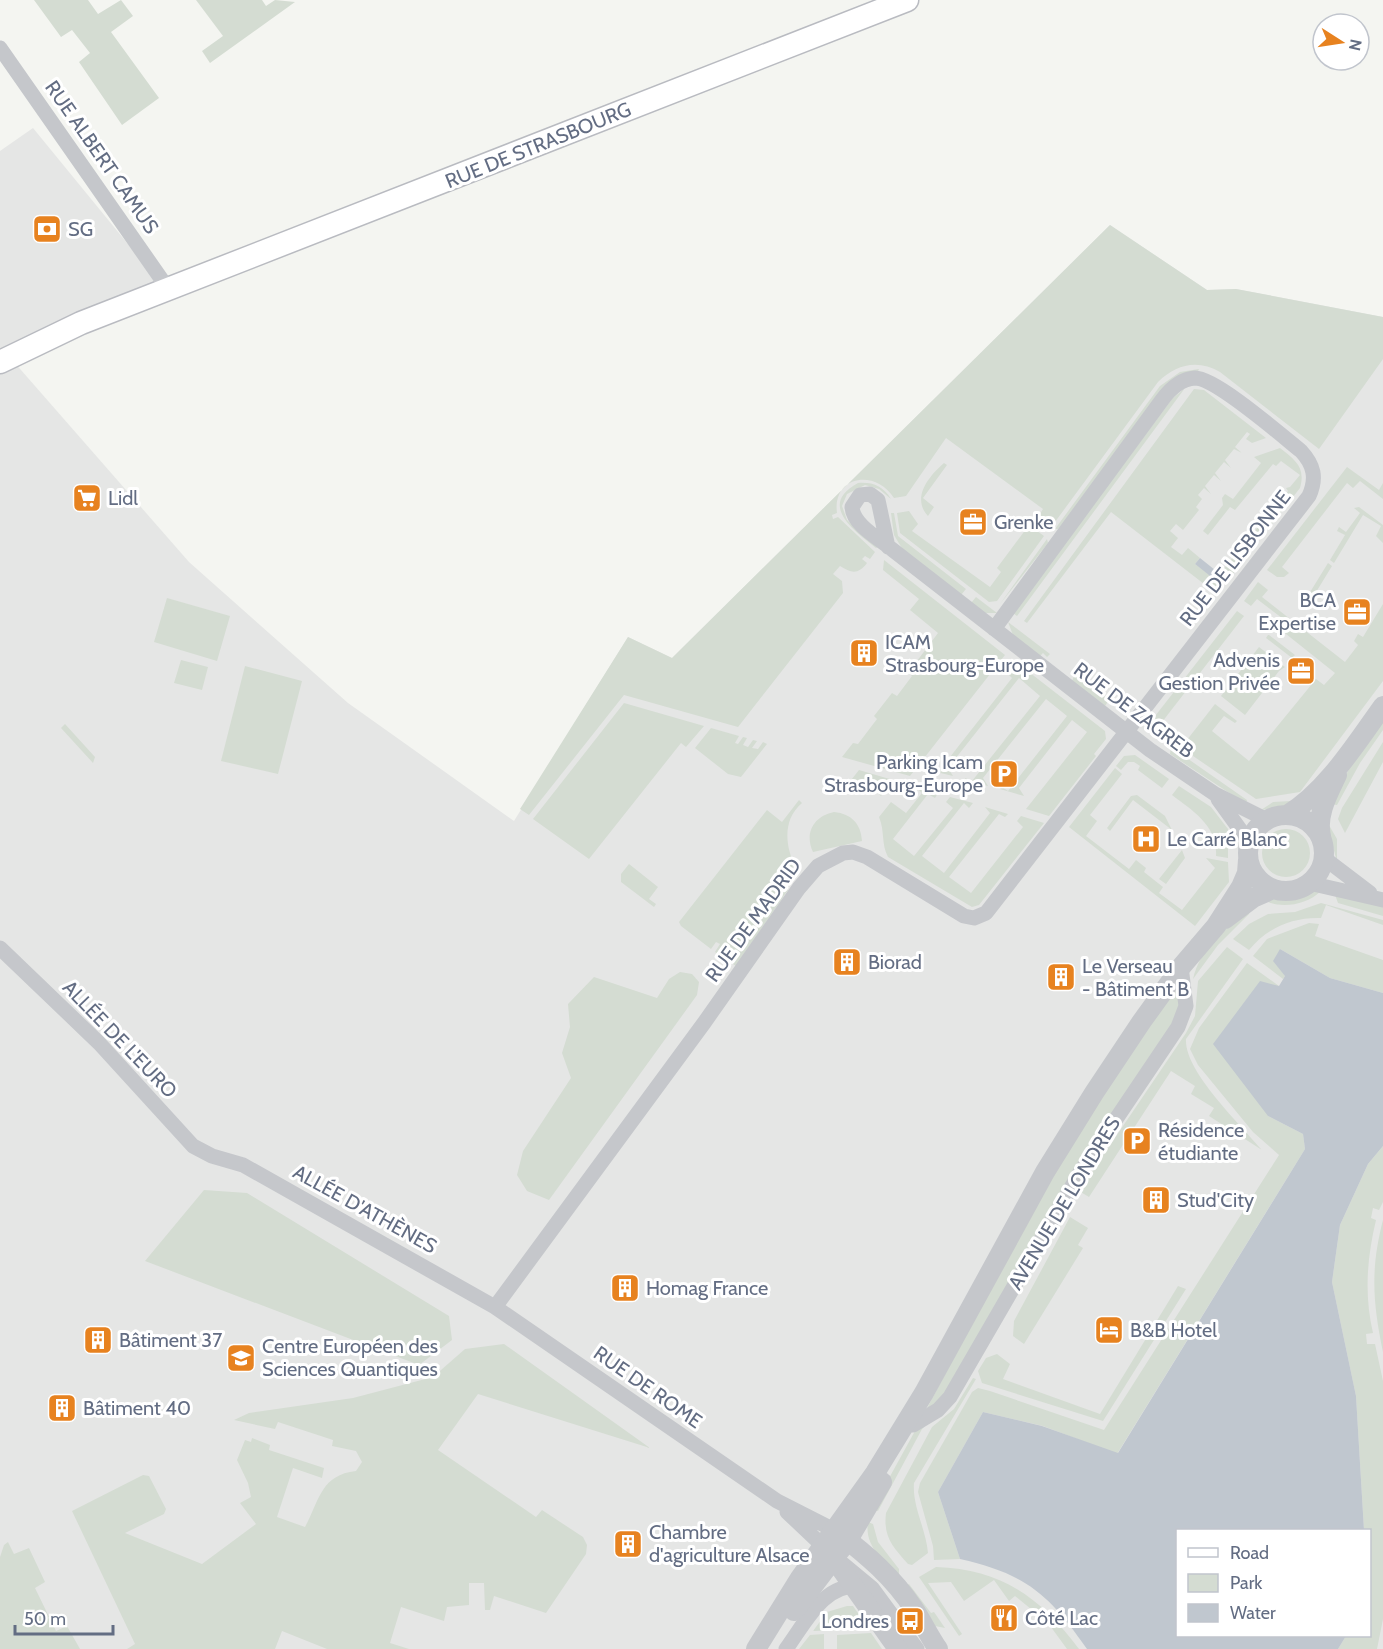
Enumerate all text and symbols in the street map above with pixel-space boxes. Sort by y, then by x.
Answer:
north arrow [1311,12,1371,72]
text: N [1345,38,1366,53]
street label: RUE ALBERT CAMUS [40,76,164,238]
street label: RUE DE STRASBOURG [442,97,634,193]
bank icon: SG [31,213,63,245]
place label: SG [68,217,93,241]
supermarket icon: Lidl [71,482,103,514]
street label: RUE DE LISBONNE [1175,485,1295,631]
place label: Lidl [108,486,138,510]
office icon: Grenke [957,506,989,538]
place label: Grenke [994,510,1054,534]
place label: BCA Expertise [1258,588,1337,635]
office icon: BCA Expertise [1341,596,1373,628]
place label: ICAM Strasbourg-Europe [885,630,1044,677]
building icon: ICAM Strasbourg-Europe [848,637,880,669]
place label: Advenis Gestion Privée [1159,648,1280,695]
office icon: Advenis Gestion Privée [1285,655,1317,687]
street label: RUE DE ZAGREB [1069,657,1199,763]
place label: Parking Icam Strasbourg-Europe [824,750,983,797]
parking icon: Parking Icam Strasbourg-Europe [988,758,1020,790]
hospital icon: Le Carré Blanc [1130,823,1162,855]
place label: Le Carré Blanc [1167,827,1287,851]
street label: RUE DE MADRID [700,853,806,987]
building icon: Biorad [831,946,863,978]
place label: Biorad [868,950,922,974]
place label: Le Verseau - Bâtiment B [1082,954,1189,1001]
building icon: Le Verseau - Bâtiment B [1045,961,1077,993]
street label: ALLÉE DE L'EURO [58,975,182,1103]
street label: AVENUE DE LONDRES [1003,1112,1125,1294]
place label: Résidence étudiante [1158,1118,1244,1165]
parking icon: Résidence étudiante [1121,1125,1153,1157]
street label: ALLÉE D'ATHÈNES [289,1160,441,1258]
building icon: Stud'City [1140,1184,1172,1216]
place label: Stud'City [1177,1188,1254,1212]
building icon: Homag France [609,1272,641,1304]
place label: Homag France [646,1276,768,1300]
hotel icon: B&B Hotel [1093,1314,1125,1346]
place label: B&B Hotel [1130,1318,1217,1342]
building icon: Bâtiment 37 [82,1324,114,1356]
place label: Bâtiment 37 [119,1328,222,1352]
place label: Centre Européen des Sciences Quantiques [262,1334,438,1381]
street label: RUE DE ROME [589,1341,707,1433]
school or university icon: Centre Européen des Sciences Quantiques [225,1342,257,1374]
building icon: Bâtiment 40 [46,1392,78,1424]
place label: Bâtiment 40 [83,1396,191,1420]
place label: Chambre d'agriculture Alsace [649,1520,810,1567]
building icon: Chambre d'agriculture Alsace [612,1528,644,1560]
legend [1176,1529,1371,1637]
text: Road [1230,1542,1269,1564]
text: Park [1230,1572,1263,1594]
scale bar [15,1598,112,1636]
restaurant icon: Côté Lac [988,1602,1020,1634]
text: Water [1230,1602,1276,1624]
bus stop icon: Londres [894,1605,926,1637]
place label: Côté Lac [1025,1606,1098,1630]
text: 50 m [24,1608,66,1630]
place label: Londres [821,1609,889,1633]

